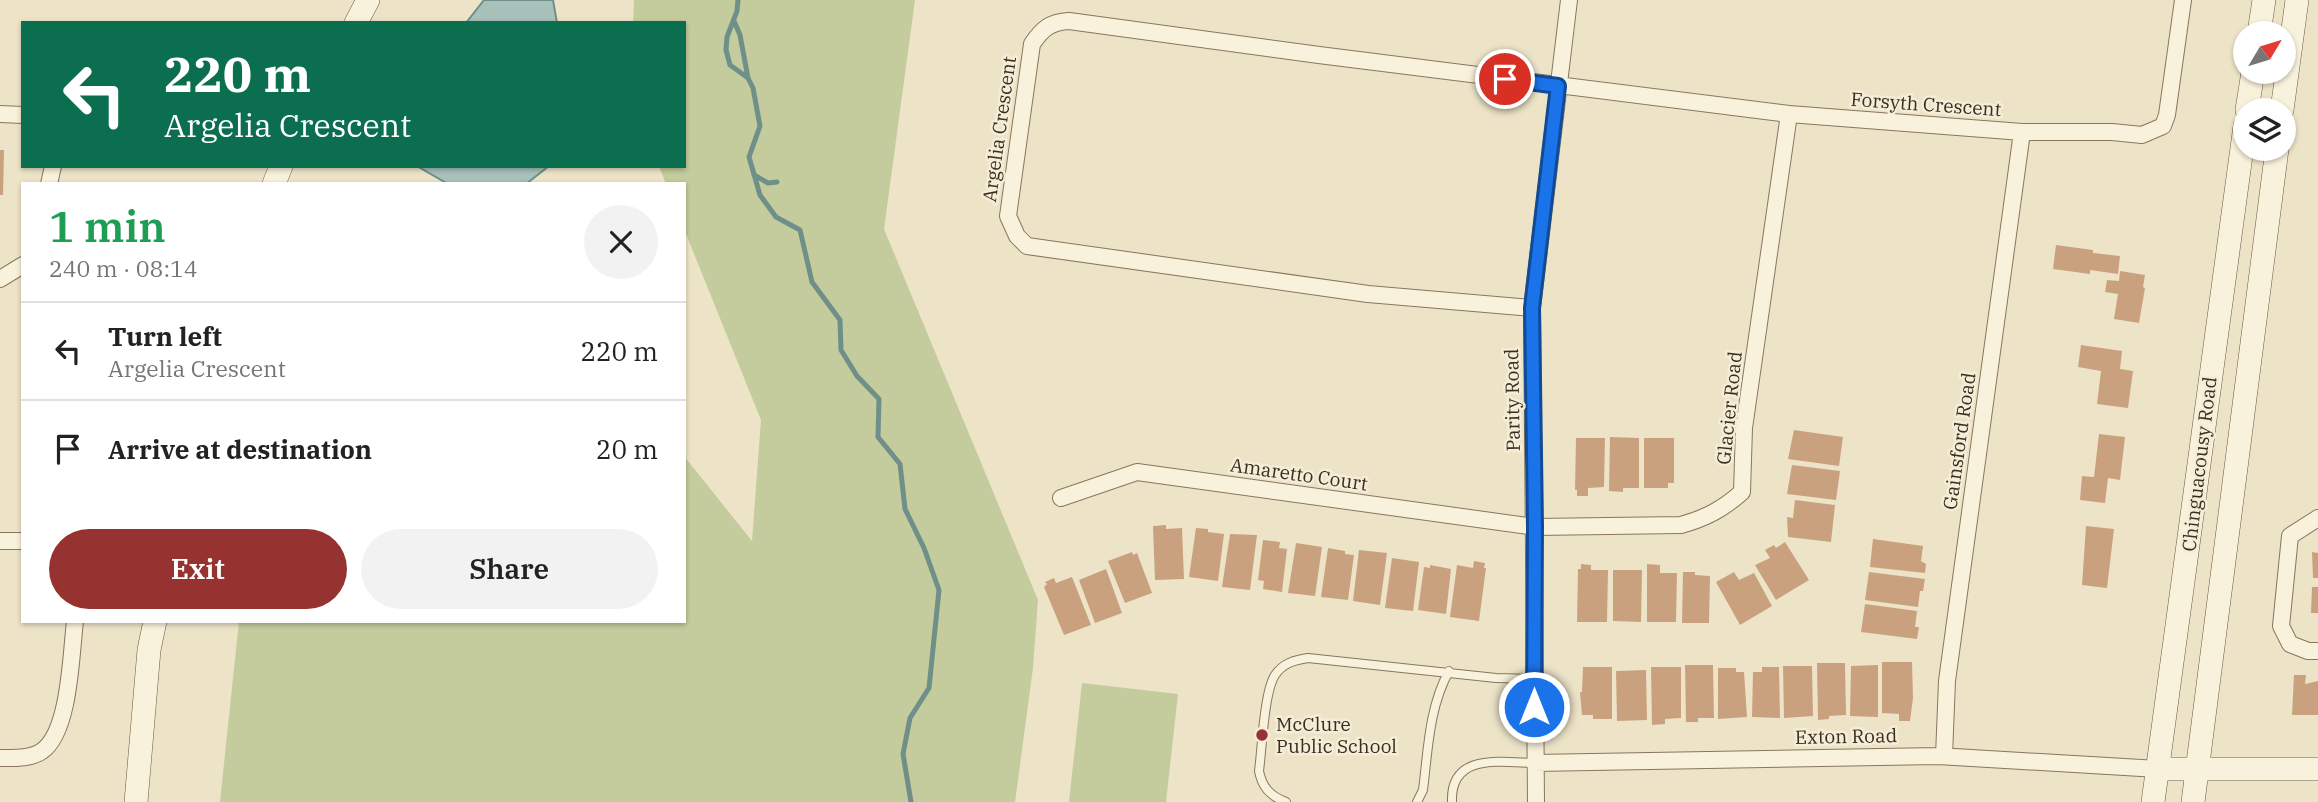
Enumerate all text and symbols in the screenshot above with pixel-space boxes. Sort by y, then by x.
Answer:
north arrow [2233,21,2296,84]
map controls [2233,21,2296,161]
text: 220 m [164,42,311,105]
icon: left [49,49,140,140]
pin [1475,49,1535,109]
street label: Argelia Crescent [977,54,1021,203]
icon: arrive [1486,60,1524,98]
street label: Forsyth Crescent [1850,87,2003,121]
button: layers [2233,98,2296,161]
text: Argelia Crescent [164,104,411,146]
text: 1 min [49,199,166,254]
button: close [584,205,658,279]
text: 240 m · 08:14 [49,253,198,283]
text: Turn left [108,319,222,353]
icon: left [49,332,87,370]
text: 220 m [580,334,658,368]
street label: Parity Road [1499,348,1525,452]
street label: Glacier Road [1711,350,1747,466]
text: Argelia Crescent [108,353,286,383]
street label: Gainsford Road [1937,371,1981,511]
street label: Chinguacousy Road [2176,375,2222,553]
icon: arrive [49,430,87,468]
text: Arrive at destination [108,432,372,466]
text: 20 m [596,432,658,466]
street label: Amaretto Court [1229,452,1369,496]
button: Exit [49,529,347,609]
button: Share [361,529,658,609]
position arrow [1497,670,1571,744]
place label: McClure Public School [1276,712,1397,758]
street label: Exton Road [1795,723,1897,749]
marker: McClure Public School [1254,727,1270,743]

